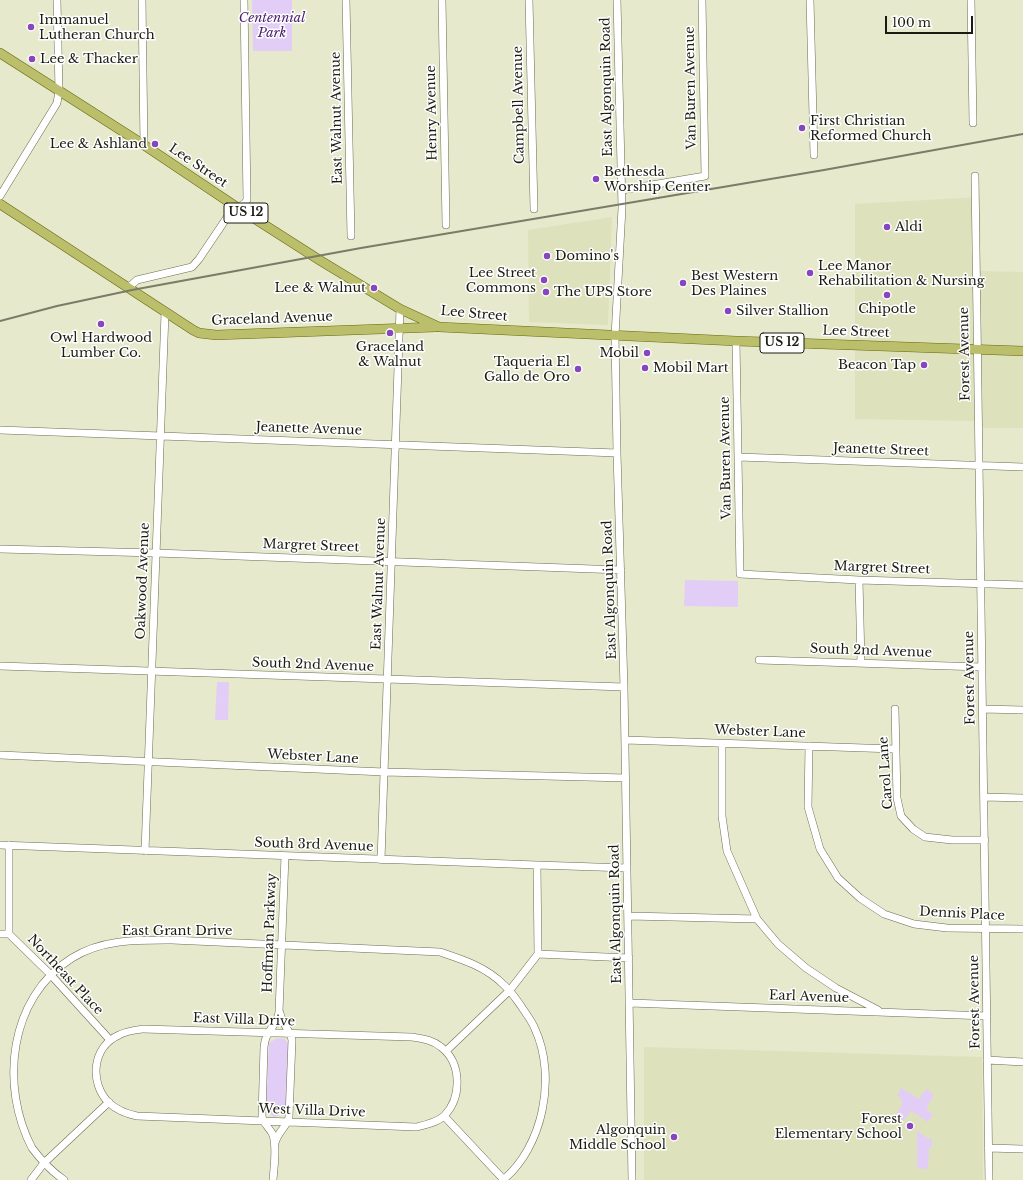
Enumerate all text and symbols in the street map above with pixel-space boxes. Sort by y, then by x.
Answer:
scale bar [887,8,975,34]
park label: Centennial Park [239,10,305,41]
place label: Immanuel Lutheran Church [39,12,155,43]
text: 100 m [892,15,931,30]
street label: East Algonquin Road [598,17,616,157]
marker: Immanuel Lutheran Church [26,22,36,32]
street label: Van Buren Avenue [682,26,700,150]
street label: Campbell Avenue [510,46,528,164]
place label: Lee & Thacker [40,51,138,67]
street label: East Walnut Avenue [328,52,346,184]
marker: Lee & Thacker [27,54,37,64]
street label: Henry Avenue [423,65,441,161]
place label: First Christian Reformed Church [810,113,931,144]
marker: First Christian Reformed Church [797,123,807,133]
place label: Lee & Ashland [50,136,147,152]
marker: Lee & Ashland [150,139,160,149]
street label: Lee Street [166,141,230,191]
place label: Bethesda Worship Center [604,164,710,195]
marker: Bethesda Worship Center [591,174,601,184]
road number: US 12 [224,203,268,223]
place label: Aldi [895,219,922,235]
marker: Aldi [882,222,892,232]
place label: Domino's [555,248,619,264]
marker: Domino's [542,251,552,261]
place label: Lee Manor Rehabilitation & Nursing [818,258,985,289]
place label: Lee Street Commons [466,265,536,296]
place label: Best Western Des Plaines [691,268,778,299]
marker: Lee Manor Rehabilitation & Nursing [805,268,815,278]
marker: Lee Street Commons [539,275,549,285]
marker: Best Western Des Plaines [678,278,688,288]
place label: Lee & Walnut [275,280,366,296]
marker: Lee & Walnut [369,283,379,293]
place label: The UPS Store [554,284,652,300]
marker: The UPS Store [541,287,551,297]
marker: Chipotle [882,290,892,300]
place label: Chipotle [858,301,916,317]
street label: Lee Street [440,303,508,325]
place label: Silver Stallion [736,303,829,319]
marker: Silver Stallion [723,306,733,316]
street label: Forest Avenue [956,307,974,401]
street label: Graceland Avenue [211,309,333,329]
marker: Owl Hardwood Lumber Co. [96,319,106,329]
street label: Lee Street [822,323,890,341]
marker: Graceland & Walnut [385,328,395,338]
place label: Owl Hardwood Lumber Co. [50,330,152,361]
road number: US 12 [760,333,804,353]
place label: Graceland & Walnut [356,339,424,370]
place label: Mobil [600,345,639,361]
marker: Mobil [642,348,652,358]
place label: Taqueria El Gallo de Oro [484,354,570,385]
place label: Beacon Tap [838,357,916,373]
place label: Mobil Mart [653,360,729,376]
marker: Beacon Tap [919,360,929,370]
marker: Mobil Mart [640,363,650,373]
marker: Taqueria El Gallo de Oro [573,364,583,374]
street label: Van Buren Avenue [717,396,735,520]
street label: Jeanette Avenue [256,419,362,439]
street label: Jeanette Street [833,441,929,459]
street label: East Walnut Avenue [369,517,389,651]
street label: East Algonquin Road [600,520,620,660]
street label: Oakwood Avenue [133,522,153,640]
street label: Margret Street [262,537,360,555]
street label: Margret Street [833,559,931,577]
street label: Forest Avenue [961,631,979,725]
street label: South 2nd Avenue [810,641,932,661]
street label: South 2nd Avenue [252,655,374,675]
street label: Webster Lane [714,723,806,741]
street label: Carol Lane [876,736,896,810]
street label: Webster Lane [267,747,359,767]
street label: South 3rd Avenue [254,835,374,855]
street label: East Algonquin Road [607,844,625,984]
street label: Hoffman Parkway [260,873,280,993]
street label: Dennis Place [919,904,1005,924]
street label: East Grant Drive [122,923,232,939]
street label: Northeast Place [24,932,106,1018]
street label: Forest Avenue [966,955,984,1049]
street label: Earl Avenue [769,988,849,1006]
street label: East Villa Drive [193,1010,295,1030]
street label: West Villa Drive [258,1101,366,1121]
place label: Forest Elementary School [775,1111,902,1142]
marker: Forest Elementary School [905,1121,915,1131]
place label: Algonquin Middle School [569,1122,666,1153]
marker: Algonquin Middle School [669,1132,679,1142]

